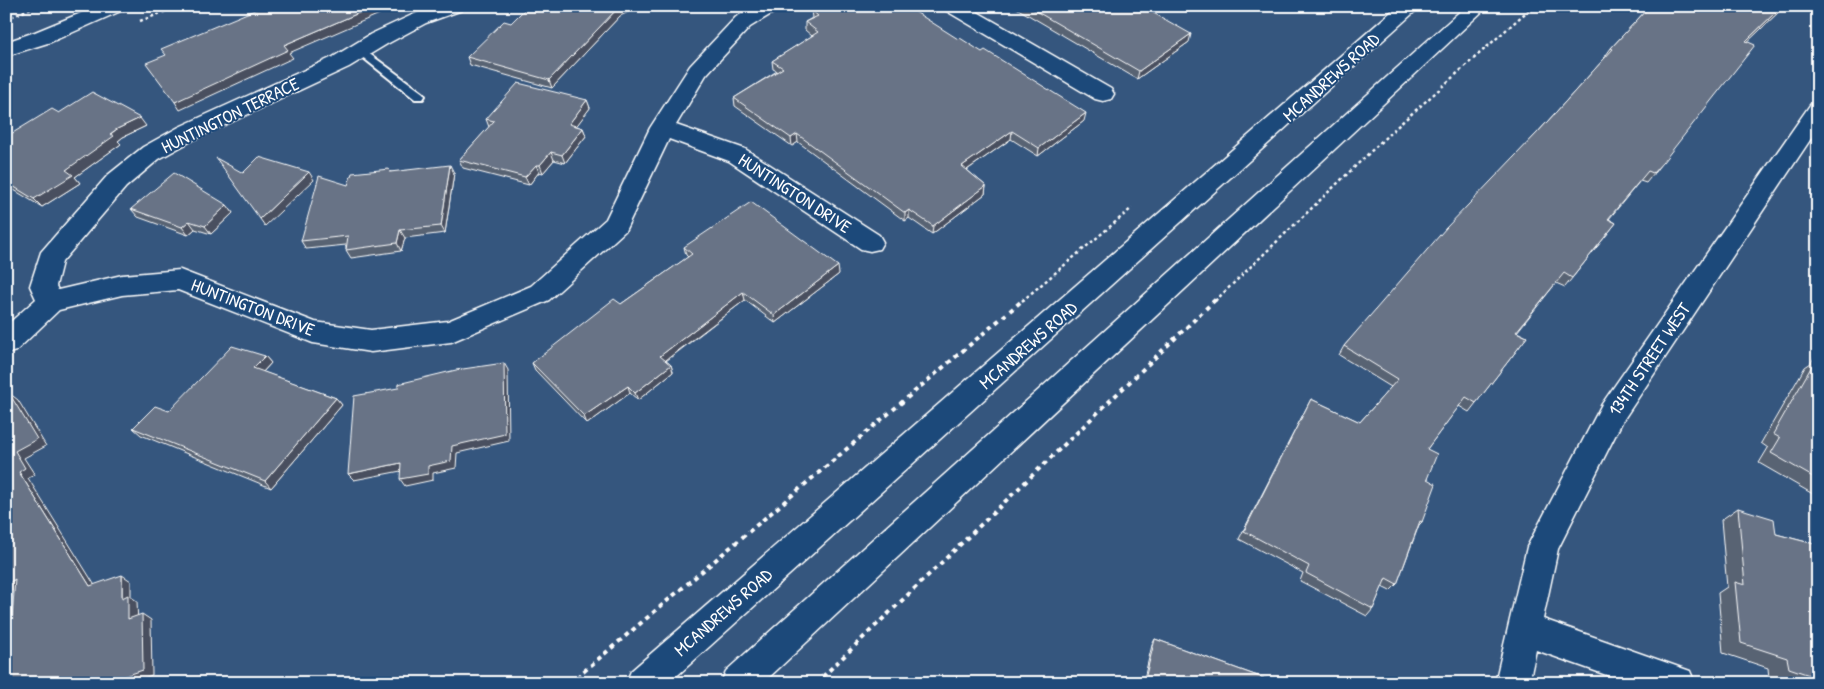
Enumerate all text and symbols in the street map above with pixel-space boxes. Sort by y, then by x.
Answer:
street label: MCANDREWS ROAD [1277,26,1385,127]
street label: HUNTINGTON TERRACE [157,71,303,159]
street label: HUNTINGTON DRIVE [734,147,856,239]
street label: HUNTINGTON DRIVE [188,272,318,342]
street label: MCANDREWS ROAD [974,295,1083,395]
street label: 134TH STREET WEST [1602,297,1696,420]
street label: MCANDREWS ROAD [669,562,778,662]

